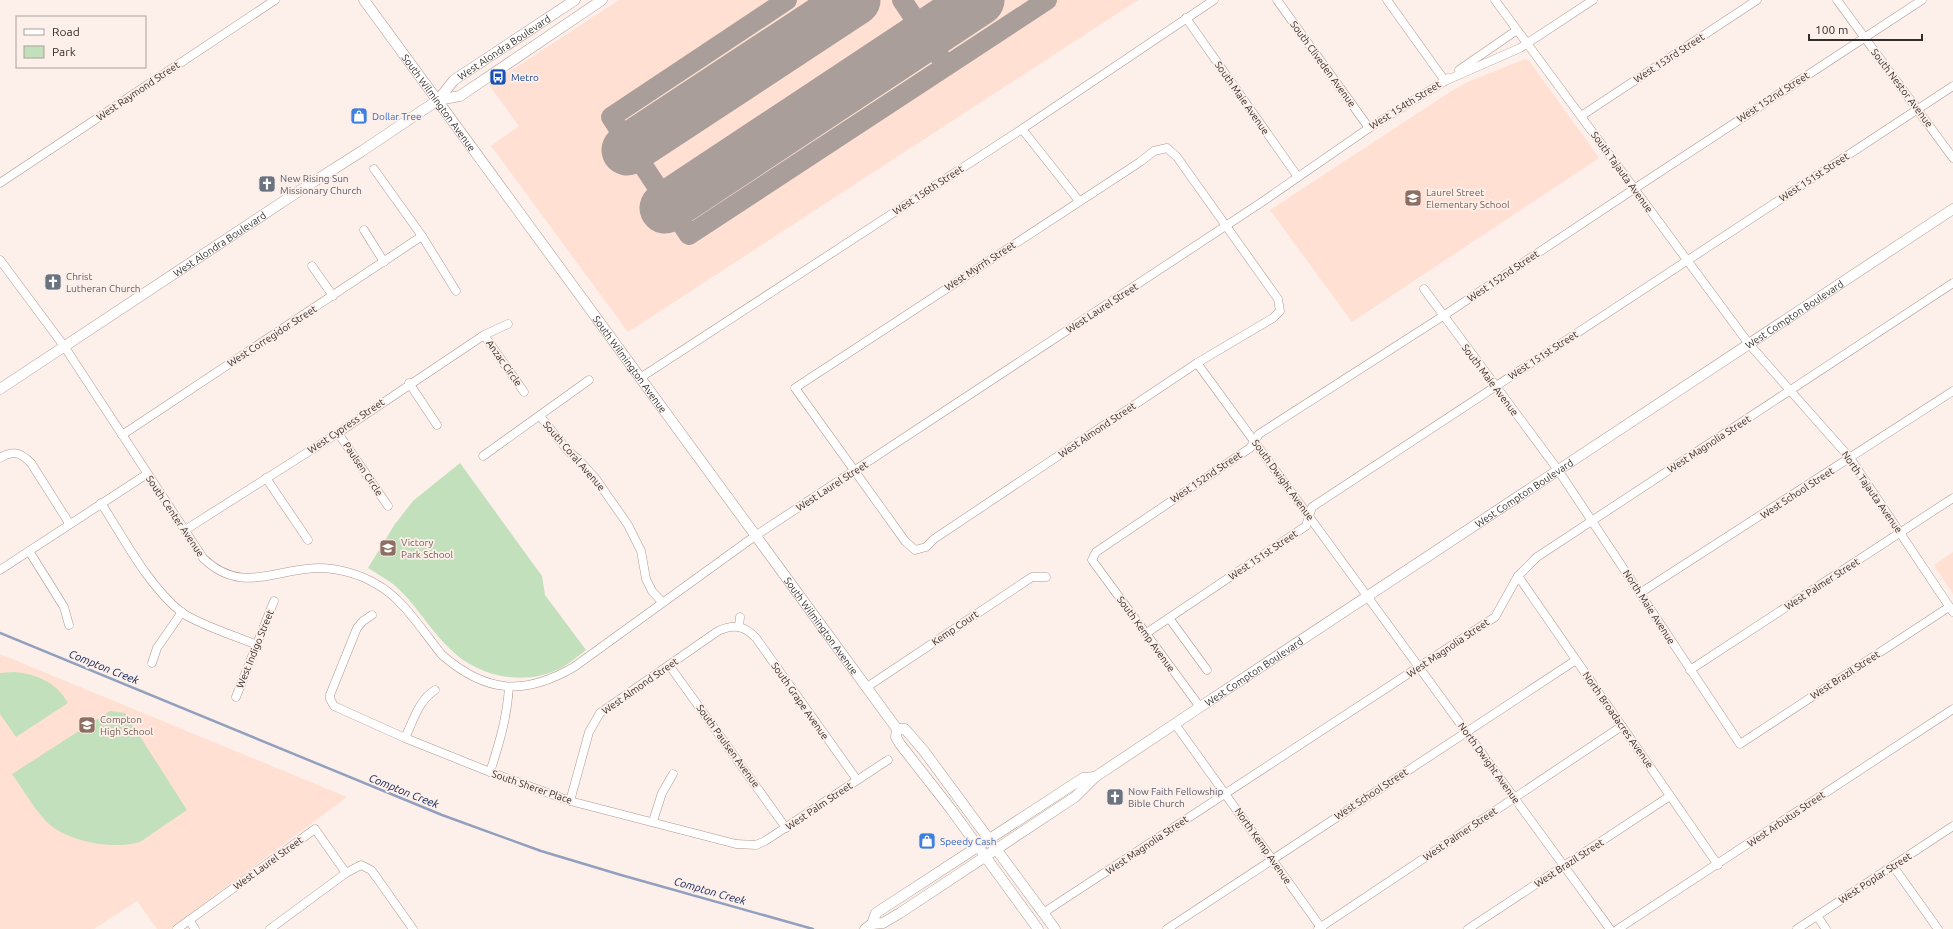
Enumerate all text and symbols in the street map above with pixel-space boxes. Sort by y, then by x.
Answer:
street label: West Alondra Boulevard [455,12,552,82]
legend [16,16,146,68]
scale bar [1809,16,1922,42]
street label: South Cliveden Avenue [1288,19,1358,109]
text: 100 m [1815,23,1848,36]
text: Road [52,25,80,38]
street label: West 153rd Street [1632,31,1706,85]
text: Park [52,45,76,58]
street label: South Nestor Avenue [1869,47,1935,129]
street label: South Wilmington Avenue [400,52,478,153]
street label: West Raymond Street [94,59,182,123]
street label: South Maie Avenue [1213,59,1271,137]
bus stop icon: Metro [488,67,508,87]
street label: West 152nd Street [1735,70,1811,124]
place label: Metro [511,72,539,83]
street label: West 154th Street [1367,79,1443,131]
shop icon: Dollar Tree [349,106,369,126]
place label: Dollar Tree [372,111,421,122]
street label: South Tajauta Avenue [1589,129,1655,215]
street label: West 151st Street [1777,150,1851,204]
street label: West 156th Street [891,163,965,217]
place label: New Rising Sun Missionary Church [280,173,362,196]
church icon: New Rising Sun Missionary Church [257,174,277,194]
place label: Laurel Street Elementary School [1426,187,1510,210]
school or university icon: Laurel Street Elementary School [1403,188,1423,208]
street label: West Alondra Boulevard [171,209,268,278]
street label: West Myrrh Street [943,239,1018,293]
street label: West 152nd Street [1465,248,1541,304]
place label: Christ Lutheran Church [66,271,141,294]
church icon: Christ Lutheran Church [43,272,63,292]
street label: West Compton Boulevard [1743,278,1845,351]
street label: West Laurel Street [1064,281,1140,335]
street label: West Corregidor Street [225,303,319,369]
street label: South Wilmington Avenue [591,313,669,415]
street label: West 151st Street [1506,328,1580,382]
street label: Anzac Circle [484,338,524,388]
street label: South Maie Avenue [1460,342,1520,418]
street label: West Cypress Street [306,396,387,456]
street label: West Almond Street [1056,400,1138,460]
street label: West Magnolia Street [1665,413,1753,475]
street label: South Coral Avenue [541,419,607,493]
street label: South Dwight Avenue [1250,437,1316,523]
street label: Paulsen Circle [341,440,385,498]
street label: West 152nd Street [1168,449,1244,505]
street label: North Tajauta Avenue [1840,449,1904,535]
street label: West Compton Boulevard [1473,456,1575,529]
street label: West Laurel Street [794,459,870,513]
street label: West School Street [1758,465,1836,521]
street label: South Center Avenue [144,473,206,559]
street label: West 151st Street [1227,528,1300,582]
place label: Victory Park School [401,537,453,560]
school or university icon: Victory Park School [378,538,398,558]
street label: West Palmer Street [1783,556,1862,612]
street label: North Maie Avenue [1621,568,1677,646]
street label: South Wilmington Avenue [782,575,860,676]
street label: South Kemp Avenue [1115,594,1177,674]
street label: West Indigo Street [234,608,276,690]
street label: Kemp Court [930,608,980,648]
street label: West Magnolia Street [1405,616,1491,680]
street label: West Compton Boulevard [1202,635,1305,708]
water label: Compton Creek [67,648,141,687]
street label: West Brazil Street [1808,648,1882,701]
street label: West Almond Street [600,655,680,716]
street label: South Grape Avenue [769,660,831,742]
street label: North Broadacres Avenue [1580,670,1656,770]
street label: South Paulsen Avenue [694,702,762,790]
place label: Compton High School [100,714,153,737]
school or university icon: Compton High School [77,715,97,735]
street label: North Dwight Avenue [1456,720,1522,806]
street label: West School Street [1332,766,1410,822]
street label: South Sherer Place [490,768,574,806]
water label: Compton Creek [367,772,441,811]
street label: West Palm Street [784,780,854,832]
place label: Now Faith Fellowship Bible Church [1128,786,1223,809]
church icon: Now Faith Fellowship Bible Church [1105,787,1125,807]
street label: West Arbutus Street [1745,789,1827,849]
street label: West Palmer Street [1421,805,1499,863]
street label: North Kemp Avenue [1232,806,1294,886]
street label: West Magnolia Street [1104,813,1190,877]
shop icon: Speedy Cash [917,831,937,851]
street label: West Laurel Street [231,834,305,892]
place label: Speedy Cash [940,836,996,847]
street label: West Brazil Street [1532,836,1606,889]
street label: West Poplar Street [1837,850,1914,906]
water label: Compton Creek [673,875,748,907]

